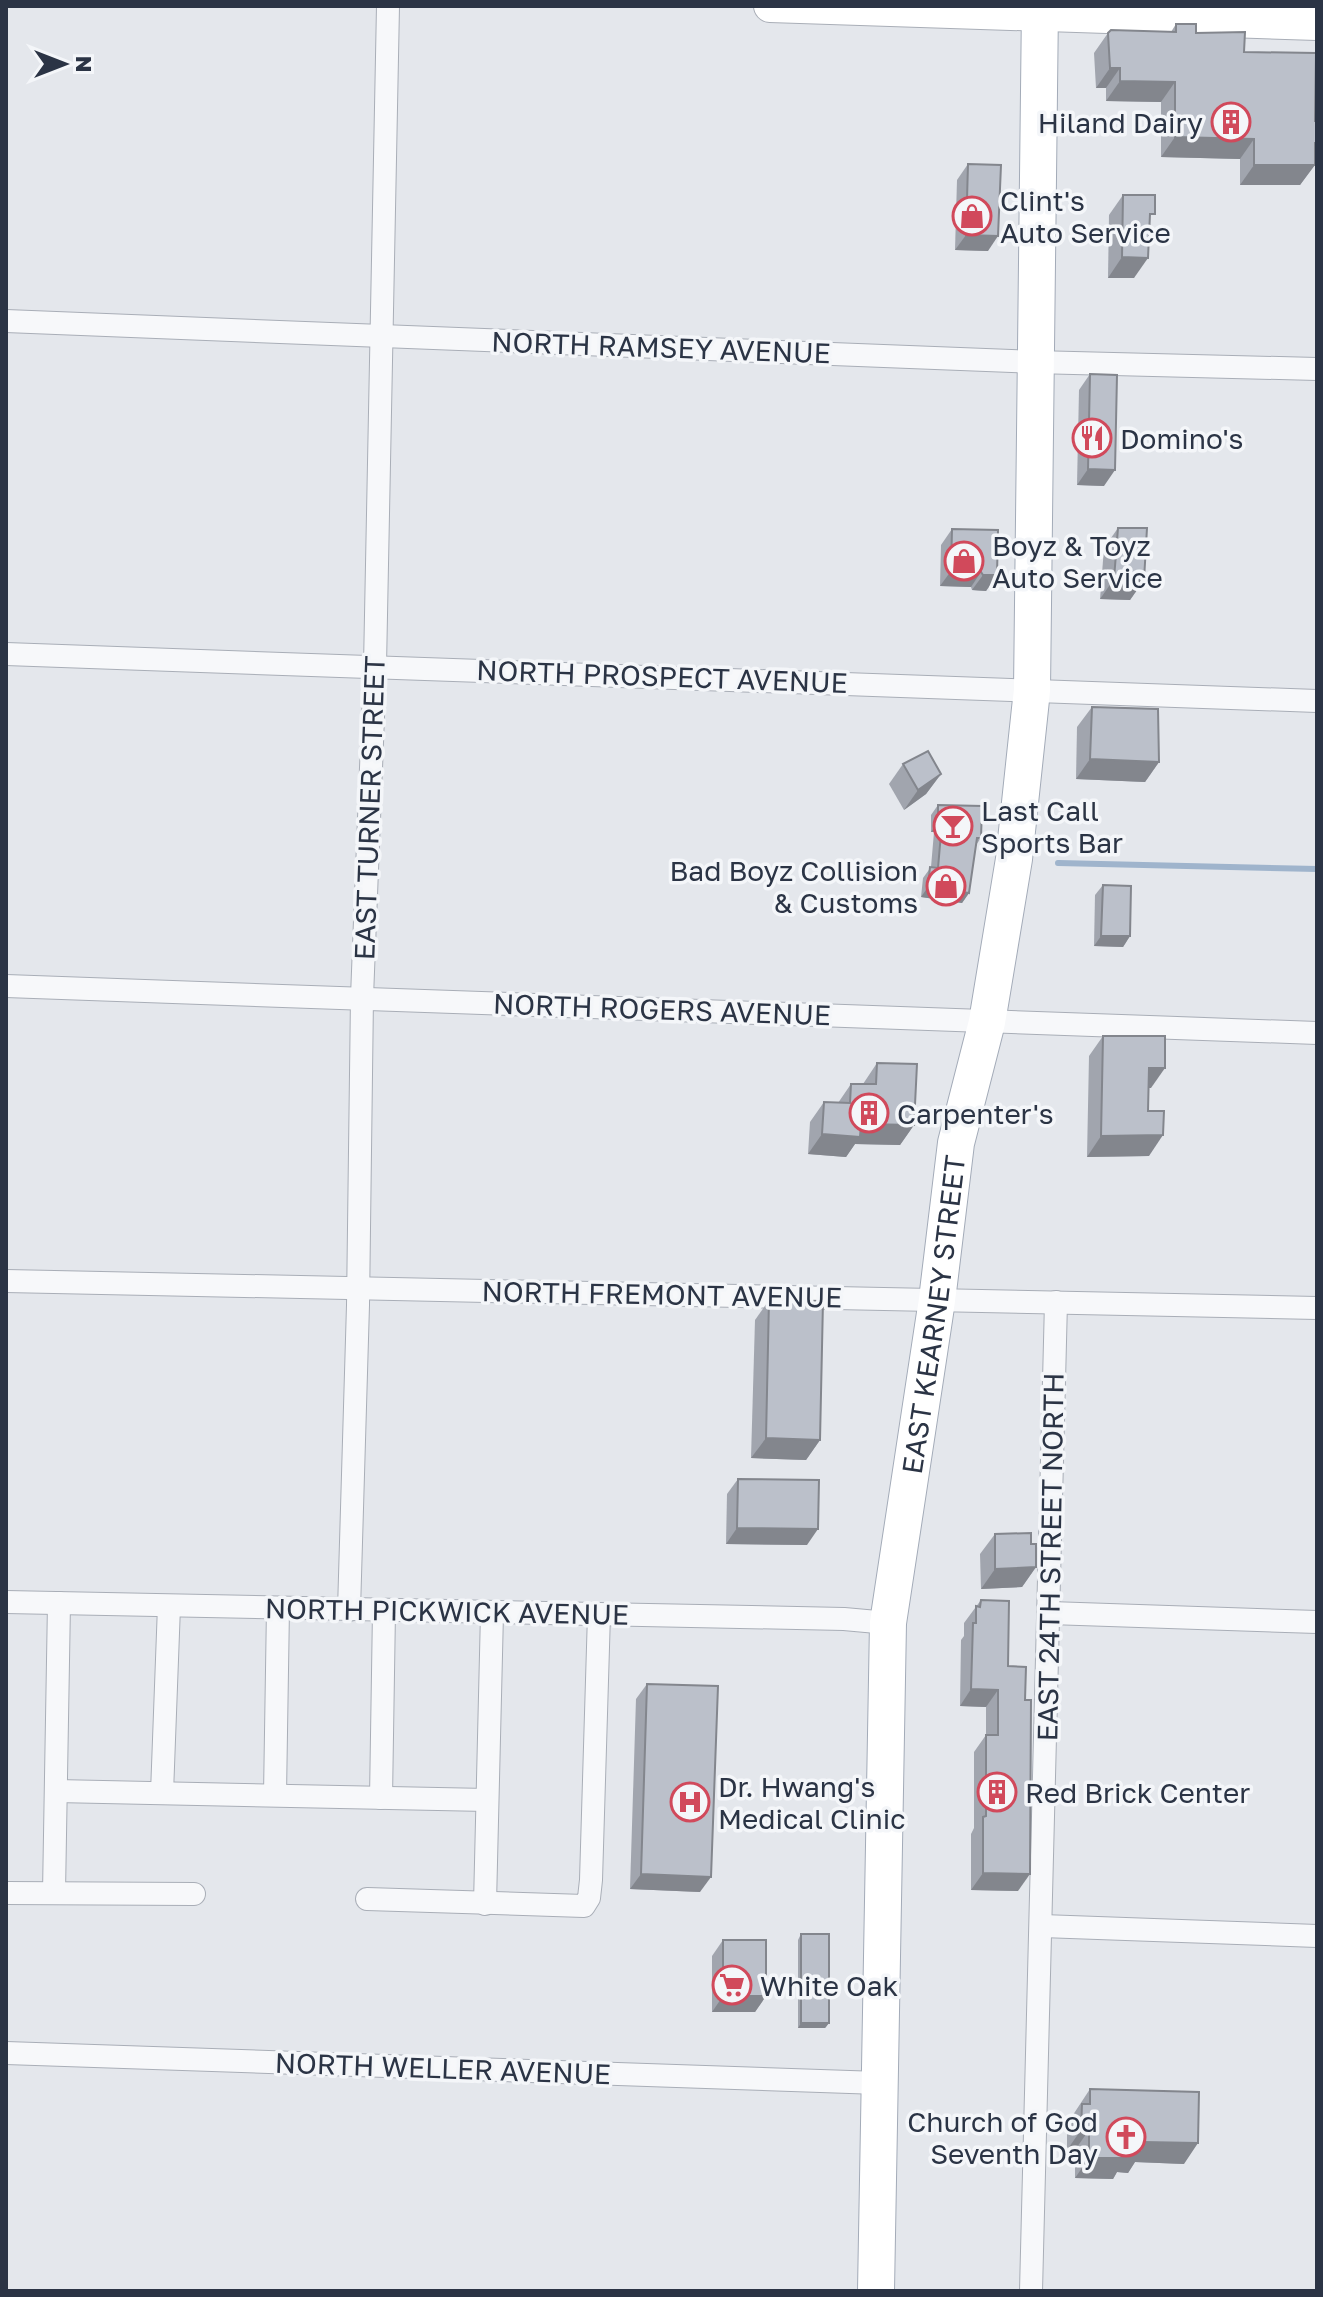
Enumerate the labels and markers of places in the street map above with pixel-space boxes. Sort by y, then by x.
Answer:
building icon: Hiland Dairy [1210,101,1252,143]
place label: Hiland Dairy [1038,106,1203,139]
place label: Clint's Auto Service [1000,184,1171,249]
shop icon: Clint's Auto Service [951,195,993,237]
restaurant icon: Domino's [1071,417,1113,459]
place label: Domino's [1120,422,1243,455]
place label: Boyz & Toyz Auto Service [992,529,1163,594]
shop icon: Boyz & Toyz Auto Service [943,540,985,582]
place label: Last Call Sports Bar [981,794,1123,859]
bar icon: Last Call Sports Bar [932,805,974,847]
place label: Bad Boyz Collision & Customs [670,854,918,919]
shop icon: Bad Boyz Collision & Customs [925,865,967,907]
building icon: Carpenter's [848,1092,890,1134]
place label: Carpenter's [897,1097,1054,1130]
place label: Dr. Hwang's Medical Clinic [718,1770,906,1835]
building icon: Red Brick Center [976,1771,1018,1813]
place label: Red Brick Center [1025,1776,1250,1809]
hospital icon: Dr. Hwang's Medical Clinic [669,1781,711,1823]
supermarket icon: White Oak [711,1964,753,2006]
place label: White Oak [760,1969,899,2002]
place label: Church of God Seventh Day [907,2105,1098,2170]
church icon: Church of God Seventh Day [1105,2116,1147,2158]

